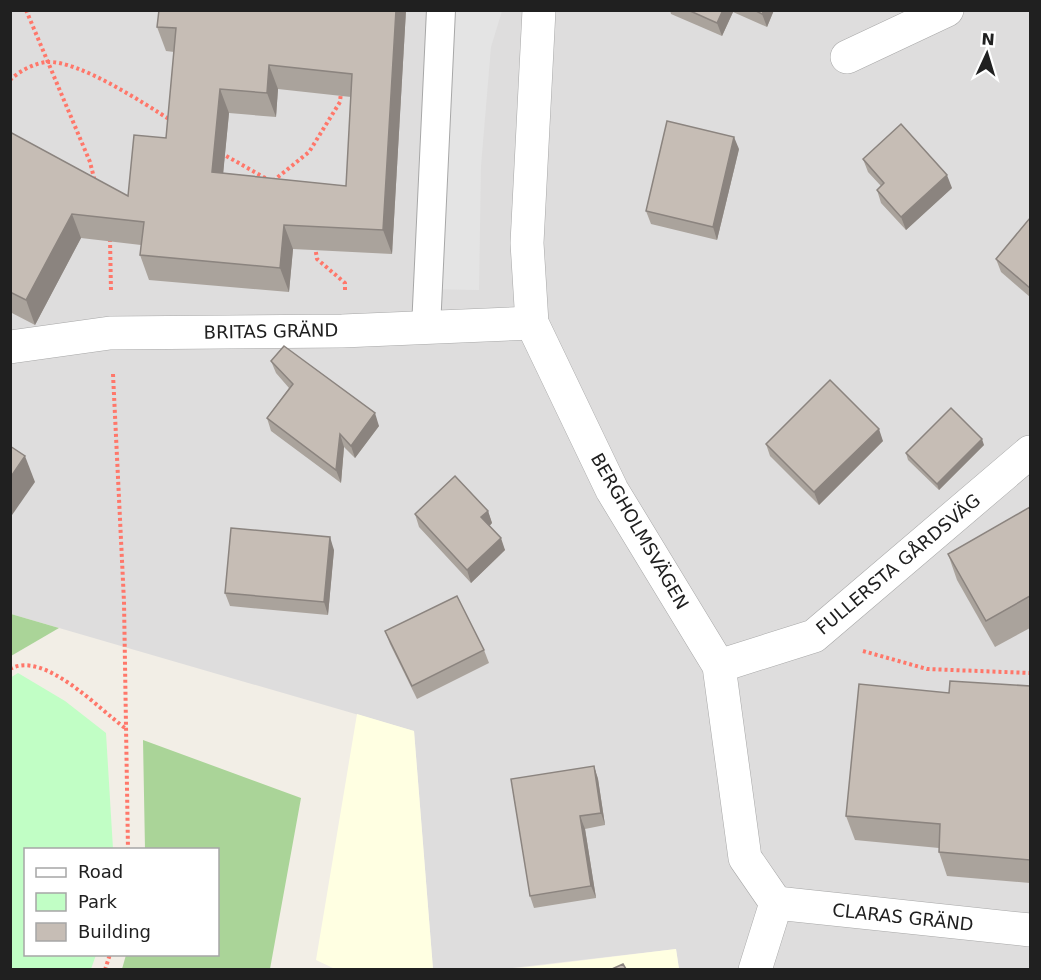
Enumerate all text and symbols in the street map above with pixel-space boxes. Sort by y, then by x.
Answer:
north arrow [957,24,1017,84]
text: N [981,30,995,49]
street label: BRITAS GRÄND [204,319,338,343]
street label: BERGHOLMSVÄGEN [587,449,693,613]
street label: FULLERSTA GÅRDSVÄG [812,489,984,639]
legend [24,848,219,956]
text: Road [78,861,123,882]
text: Park [78,891,117,912]
street label: CLARAS GRÄND [831,899,975,935]
text: Building [78,921,151,942]

